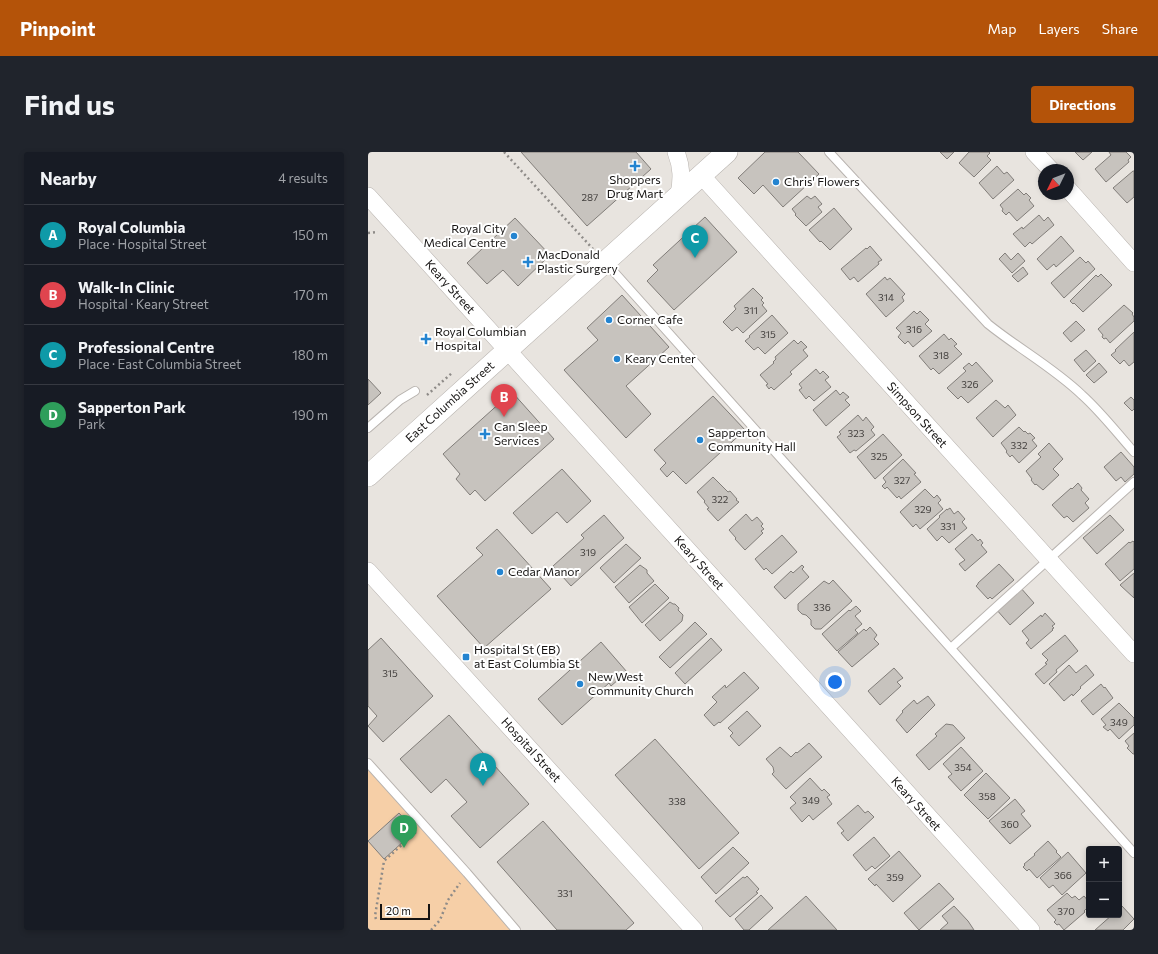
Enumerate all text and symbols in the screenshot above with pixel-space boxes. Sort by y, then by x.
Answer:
text: Pinpoint [20,17,96,40]
text: Map [988,20,1016,37]
text: Layers [1038,20,1080,37]
text: Share [1102,20,1138,37]
button: Directions [1031,86,1134,123]
text: Find us [24,87,115,121]
marker: Shoppers Drug Mart [630,161,640,171]
north arrow [1038,164,1074,200]
text: Nearby [40,168,97,189]
text: 4 results [278,170,328,186]
place label: Shoppers Drug Mart [607,172,663,200]
place label: Chris' Flowers [784,174,860,188]
marker: Chris' Flowers [771,177,781,187]
house number: 287 [582,191,598,203]
text: Royal Columbia [78,218,185,236]
place label: Royal City Medical Centre [423,221,506,249]
pin: C [682,225,708,258]
text: A [48,227,58,243]
text: 150 m [293,227,328,243]
marker: Royal City Medical Centre [509,231,519,241]
text: Place · Hospital Street [78,236,207,252]
place label: MacDonald Plastic Surgery [537,247,618,275]
marker: MacDonald Plastic Surgery [522,256,534,268]
street label: Keary Street [423,257,479,316]
text: Walk-In Clinic [78,278,174,296]
text: B [49,287,57,303]
text: 170 m [293,287,328,303]
house number: 314 [878,291,894,303]
text: Hospital · Keary Street [78,296,209,312]
house number: 311 [744,304,758,316]
place label: Corner Cafe [617,312,683,326]
marker: Corner Cafe [604,315,614,325]
house number: 316 [906,323,922,335]
place label: Royal Columbian Hospital [435,324,526,352]
house number: 315 [760,328,776,340]
marker: Royal Columbian Hospital [420,333,432,345]
text: Professional Centre [78,338,214,356]
text: C [49,347,57,363]
text: 180 m [292,347,328,363]
house number: 318 [933,349,949,361]
place label: Keary Center [625,351,696,365]
marker: Keary Center [612,354,622,364]
text: Place · East Columbia Street [78,356,241,372]
street label: East Columbia Street [402,358,497,445]
house number: 326 [961,378,979,390]
street label: Simpson Street [885,379,951,450]
pin: B [491,384,517,417]
text: Sapperton Park [78,398,186,416]
text: D [48,407,58,423]
text: 190 m [292,407,328,423]
text: Park [78,416,105,432]
place label: Can Sleep Services [494,419,548,447]
place label: Sapperton Community Hall [708,425,796,453]
house number: 323 [848,427,865,439]
marker: Can Sleep Services [479,428,491,440]
marker: Sapperton Community Hall [695,435,705,445]
house number: 332 [1011,439,1028,451]
house number: 325 [871,450,888,462]
house number: 327 [894,474,910,486]
house number: 322 [712,493,729,505]
house number: 329 [914,503,932,515]
house number: 331 [940,520,956,532]
street label: Keary Street [672,533,728,592]
house number: 319 [580,546,596,558]
place label: Cedar Manor [508,564,580,578]
marker: Cedar Manor [495,567,505,577]
house number: 336 [813,601,831,613]
place label: Hospital St (EB) at East Columbia St [474,642,580,670]
marker: Hospital St (EB) at East Columbia St [461,652,471,662]
house number: 315 [382,667,398,679]
place label: New West Community Church [588,669,694,697]
your location [825,672,845,692]
marker: New West Community Church [575,679,585,689]
street label: Hospital Street [499,714,564,785]
house number: 349 [1110,716,1128,728]
pin: A [470,753,496,786]
house number: 354 [954,761,972,773]
street label: Keary Street [889,774,945,833]
house number: 358 [978,790,996,802]
house number: 349 [802,794,820,806]
house number: 338 [668,795,686,807]
pin: D [391,815,417,848]
house number: 360 [1001,818,1019,830]
map controls [1086,846,1122,918]
button: + [1086,846,1122,882]
house number: 366 [1054,869,1072,881]
house number: 359 [886,871,904,883]
button: − [1086,882,1122,918]
house number: 331 [557,887,573,899]
scale bar [380,902,430,921]
text: 20 m [386,904,411,917]
house number: 370 [1057,905,1075,917]

